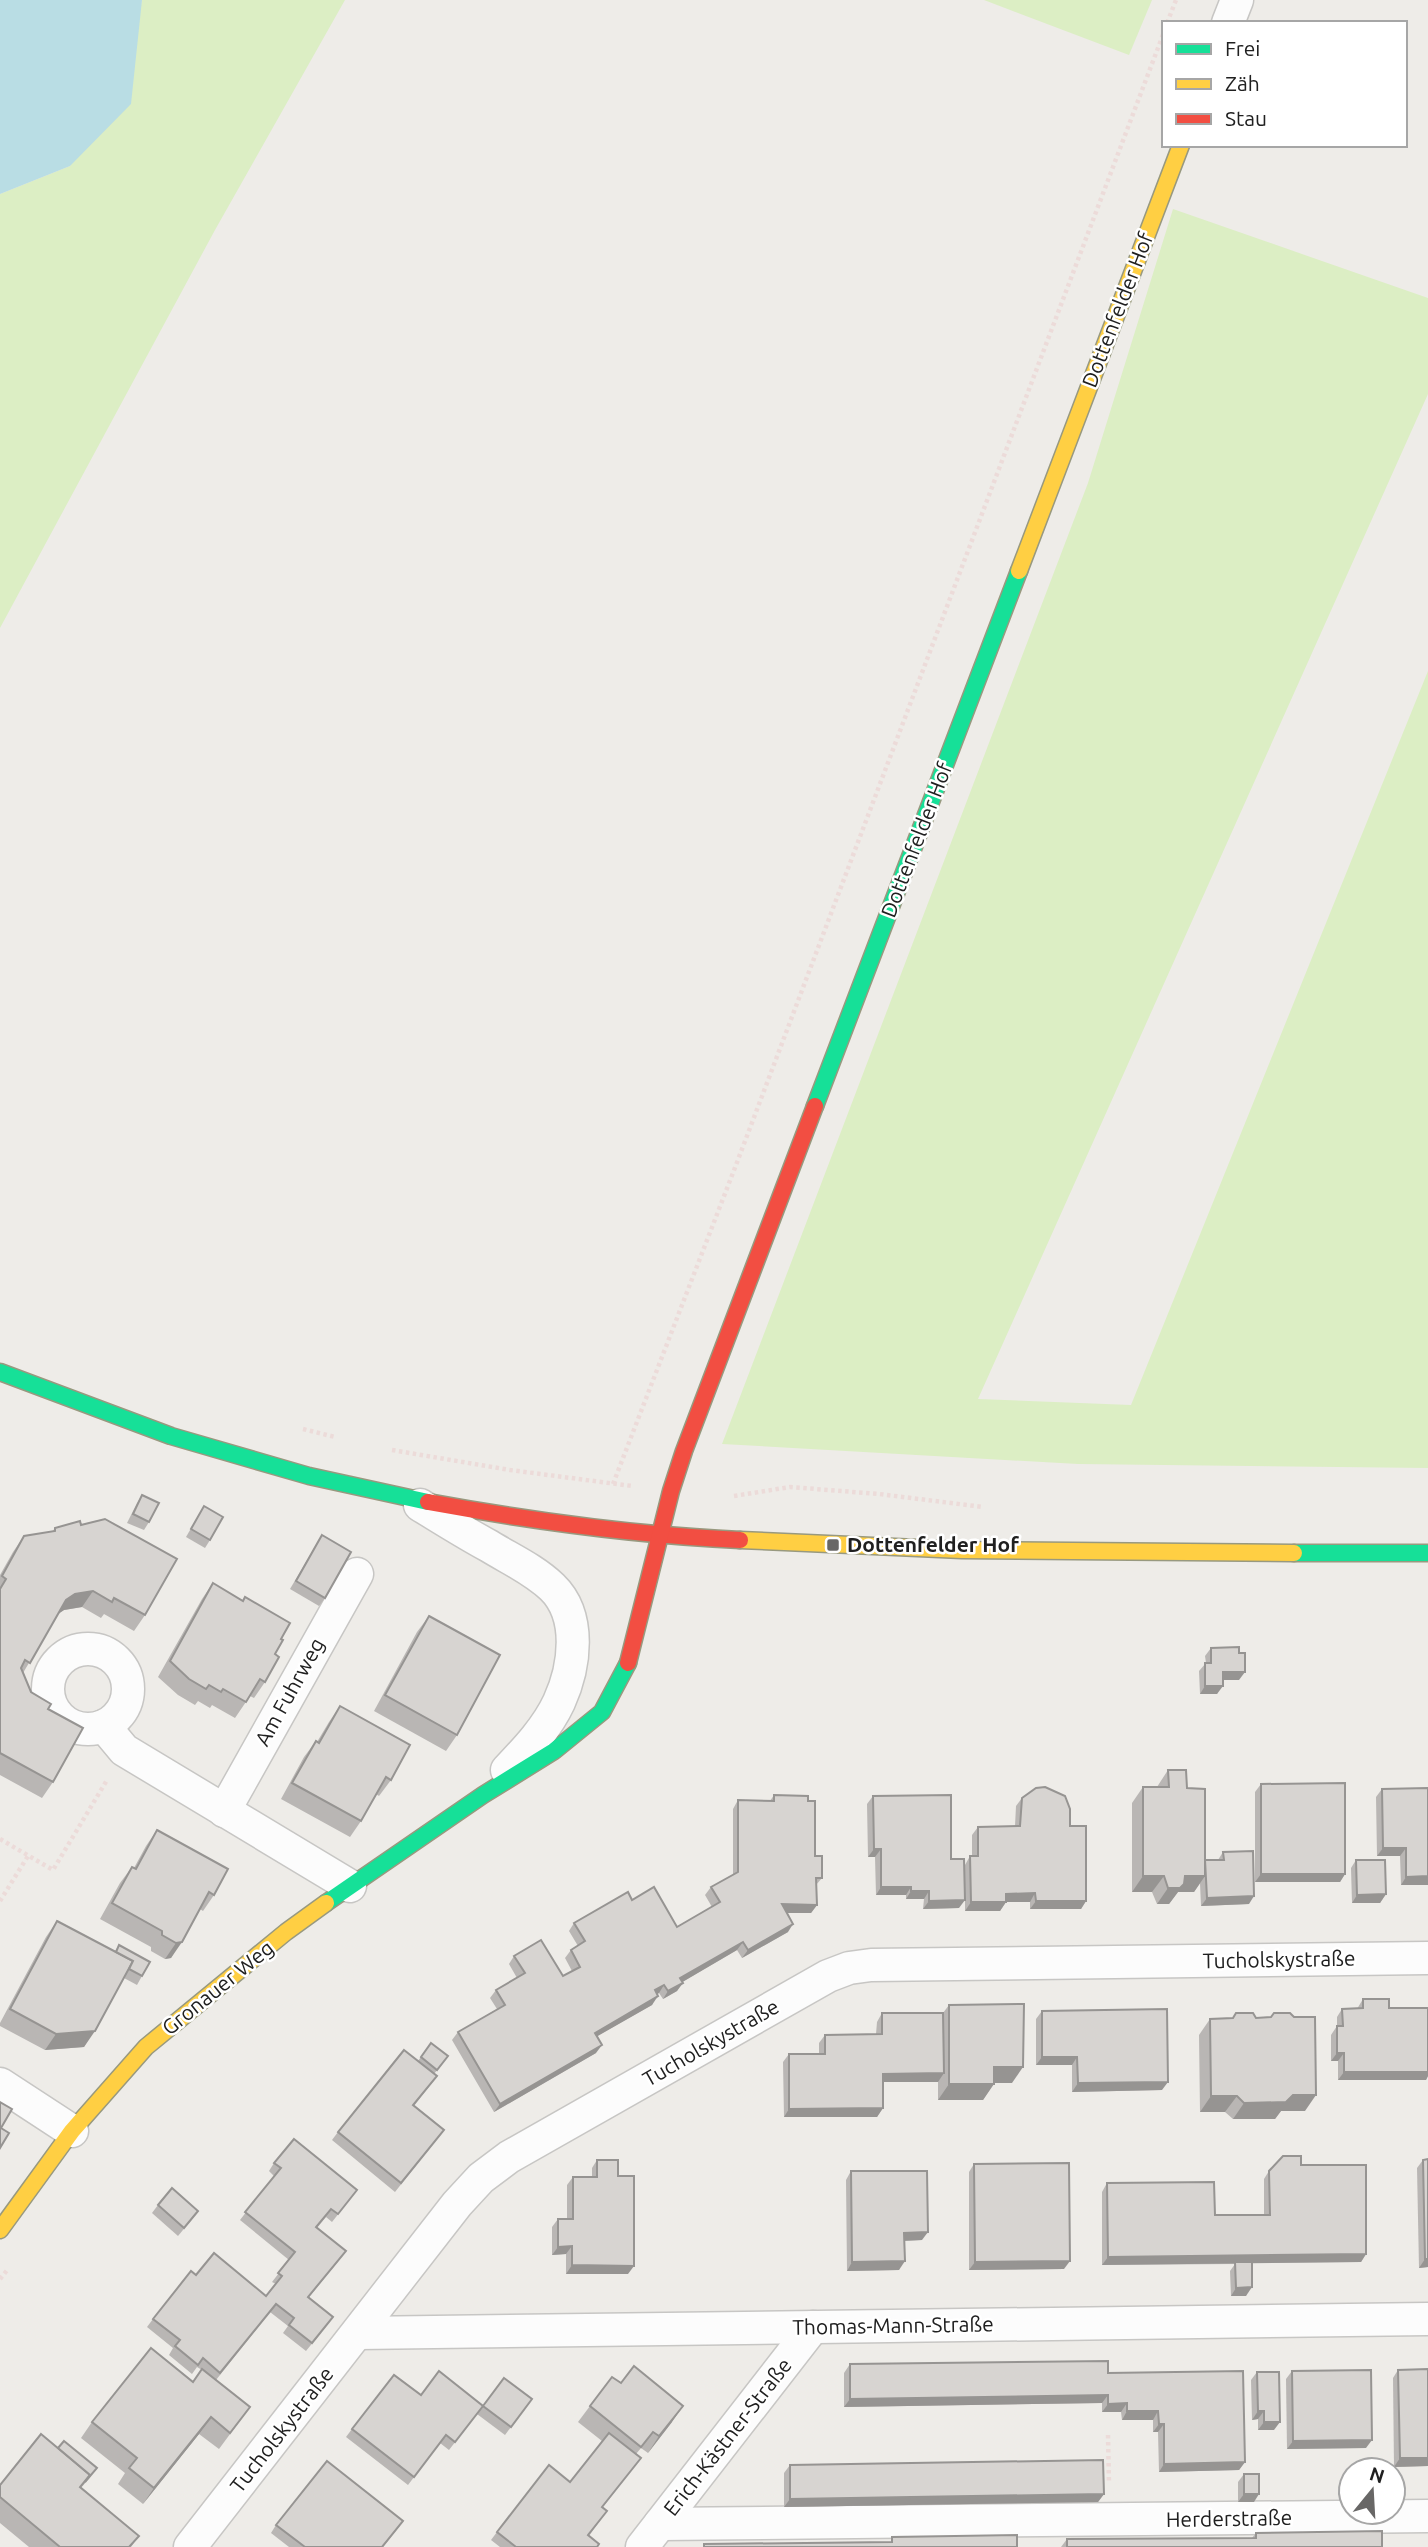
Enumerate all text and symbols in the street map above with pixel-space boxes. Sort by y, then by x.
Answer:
legend [1162,21,1407,147]
text: Frei [1225,36,1260,60]
text: Zäh [1225,71,1260,95]
text: Stau [1225,106,1267,130]
street label: Dottenfelder Hof [1077,228,1158,390]
street label: Dottenfelder Hof [876,758,957,920]
place label: Dottenfelder Hof [847,1532,1019,1556]
marker: Dottenfelder Hof [825,1537,841,1553]
street label: Am Fuhrweg [250,1633,329,1750]
street label: Gronauer Weg [157,1935,278,2039]
street label: Tucholskystraße [1202,1946,1356,1972]
street label: Tucholskystraße [638,1994,783,2091]
street label: Thomas-Mann-Straße [792,2311,994,2339]
street label: Erich-Kästner-Straße [658,2353,796,2520]
street label: Tucholskystraße [225,2362,338,2497]
north arrow [1337,2456,1407,2526]
text: N [1367,2462,1387,2487]
street label: Herderstraße [1166,2505,1292,2531]

